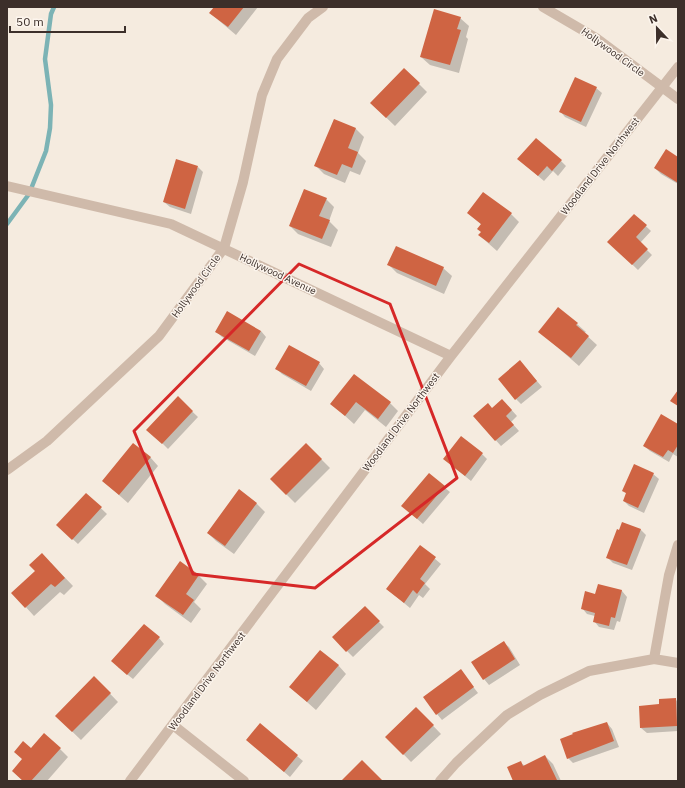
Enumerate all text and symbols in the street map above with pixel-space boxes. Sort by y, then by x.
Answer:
scale bar [10,8,125,34]
north arrow [637,8,677,48]
text: N [647,11,660,27]
text: 50 m [16,14,44,29]
street label: Hollywood Circle [579,25,648,80]
street label: Woodland Drive Northwest [558,114,642,217]
street label: Hollywood Avenue [237,250,319,298]
street label: Hollywood Circle [169,251,224,320]
street label: Woodland Drive Northwest [360,370,443,474]
street label: Woodland Drive Northwest [166,629,249,733]

